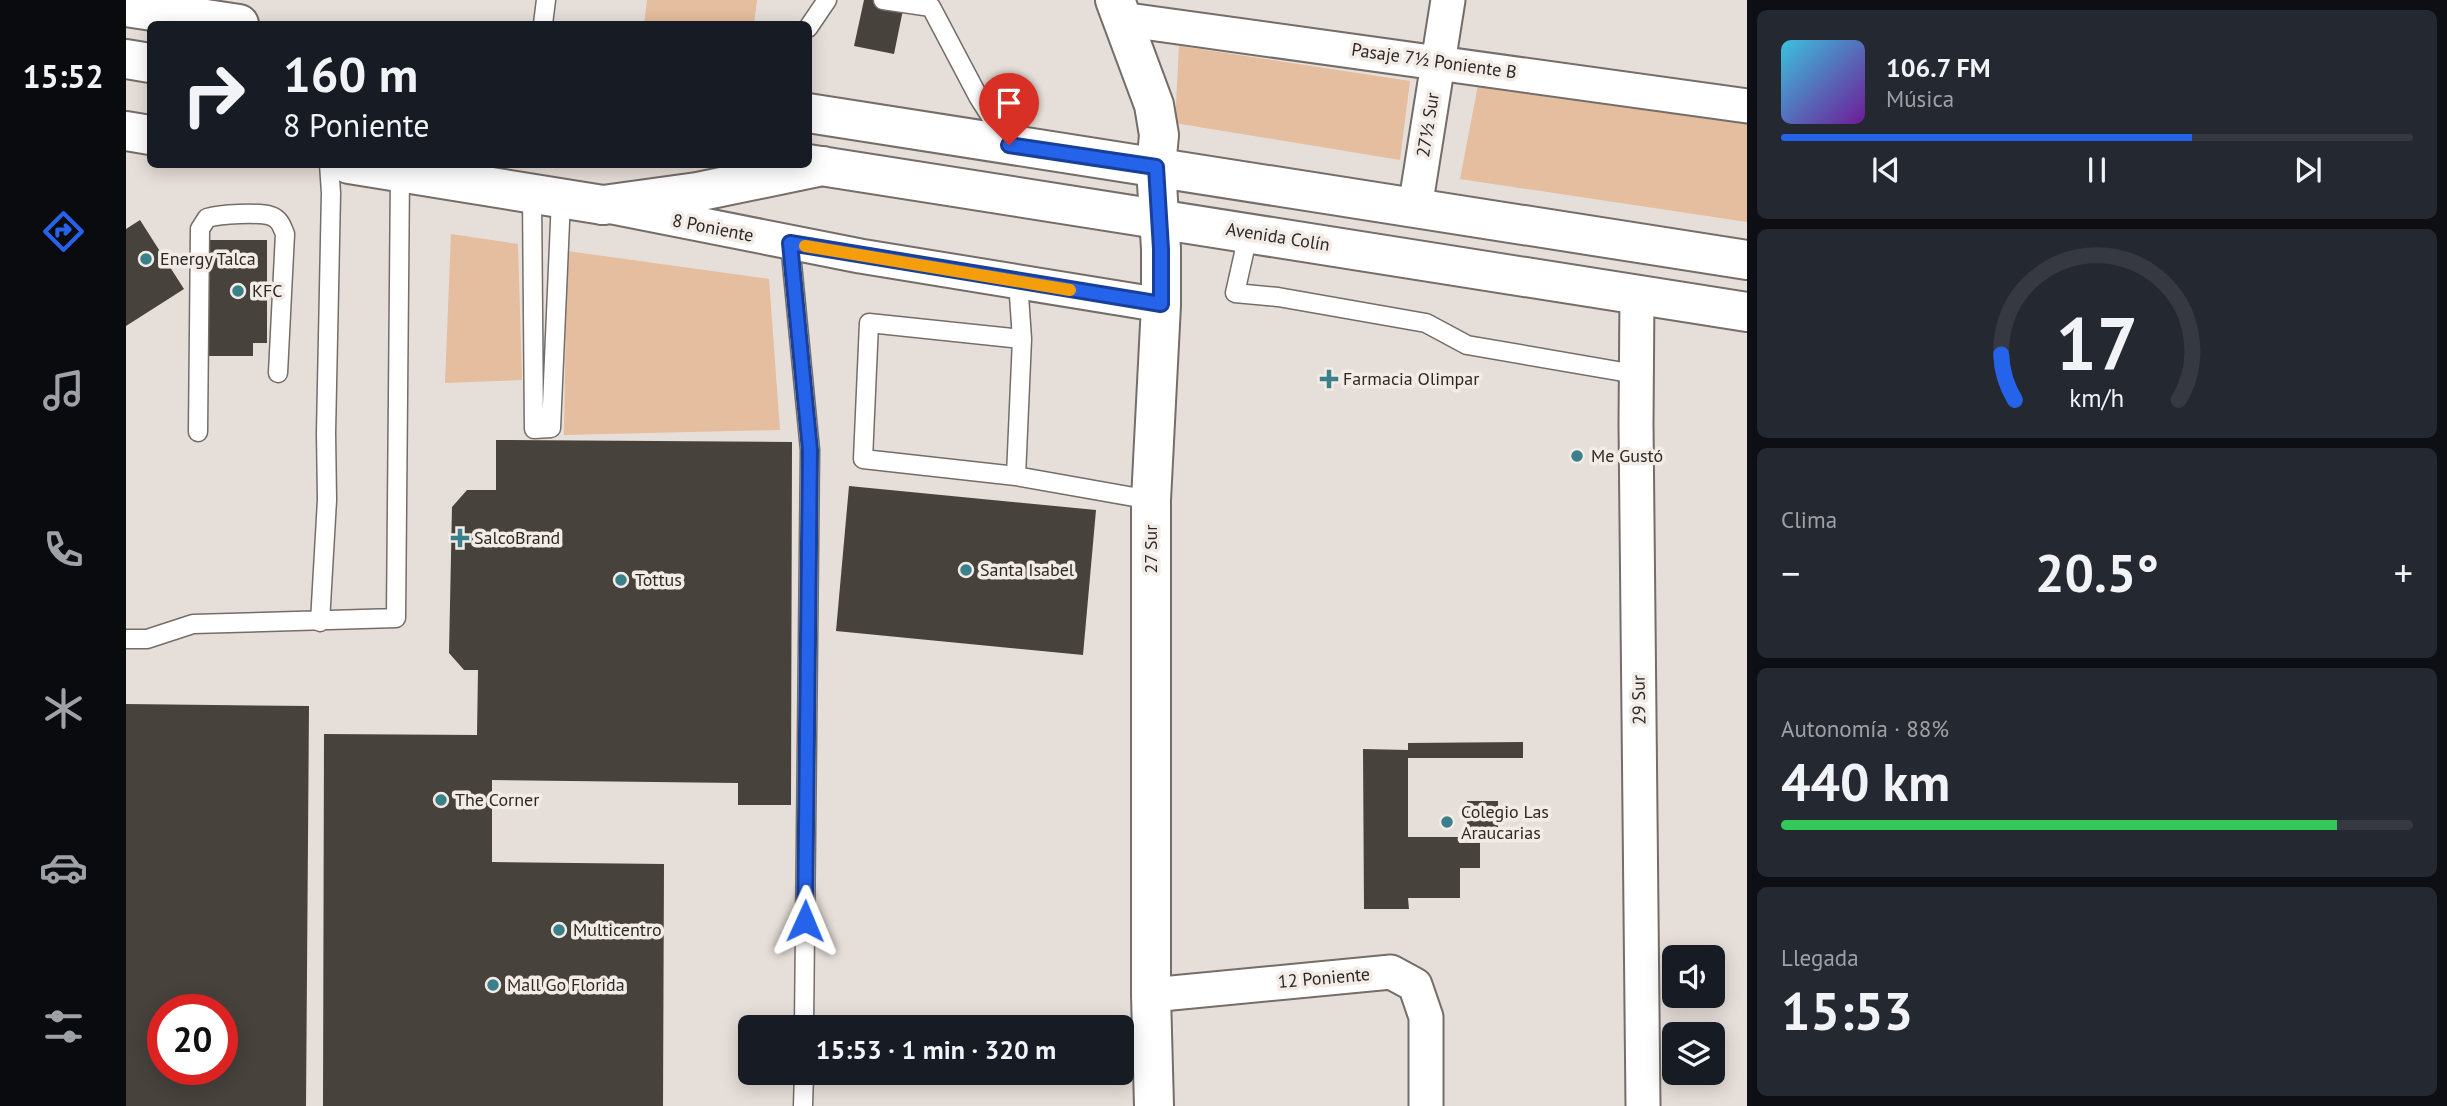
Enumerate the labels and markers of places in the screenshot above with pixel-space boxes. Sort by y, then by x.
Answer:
pin [979,73,1039,145]
place label: Energy Talca [160,247,256,270]
marker: Energy Talca [138,251,154,267]
place label: KFC [252,279,283,302]
marker: KFC [230,283,246,299]
place label: Farmacia Olimpar [1343,367,1479,390]
marker: Farmacia Olimpar [1321,371,1337,387]
place label: Me Gustó [1591,444,1663,467]
marker: Me Gustó [1569,448,1585,464]
place label: SalcoBrand [474,526,560,549]
marker: SalcoBrand [452,530,468,546]
place label: Santa Isabel [980,558,1075,581]
marker: Santa Isabel [958,562,974,578]
place label: Tottus [635,568,682,591]
marker: Tottus [613,572,629,588]
place label: The Corner [455,788,539,811]
marker: The Corner [433,792,449,808]
place label: Colegio Las Araucarias [1461,800,1549,844]
marker: Colegio Las Araucarias [1439,814,1455,830]
place label: Multicentro [573,918,662,941]
marker: Multicentro [551,922,567,938]
place label: Mall Go Florida [507,973,625,996]
marker: Mall Go Florida [485,977,501,993]

